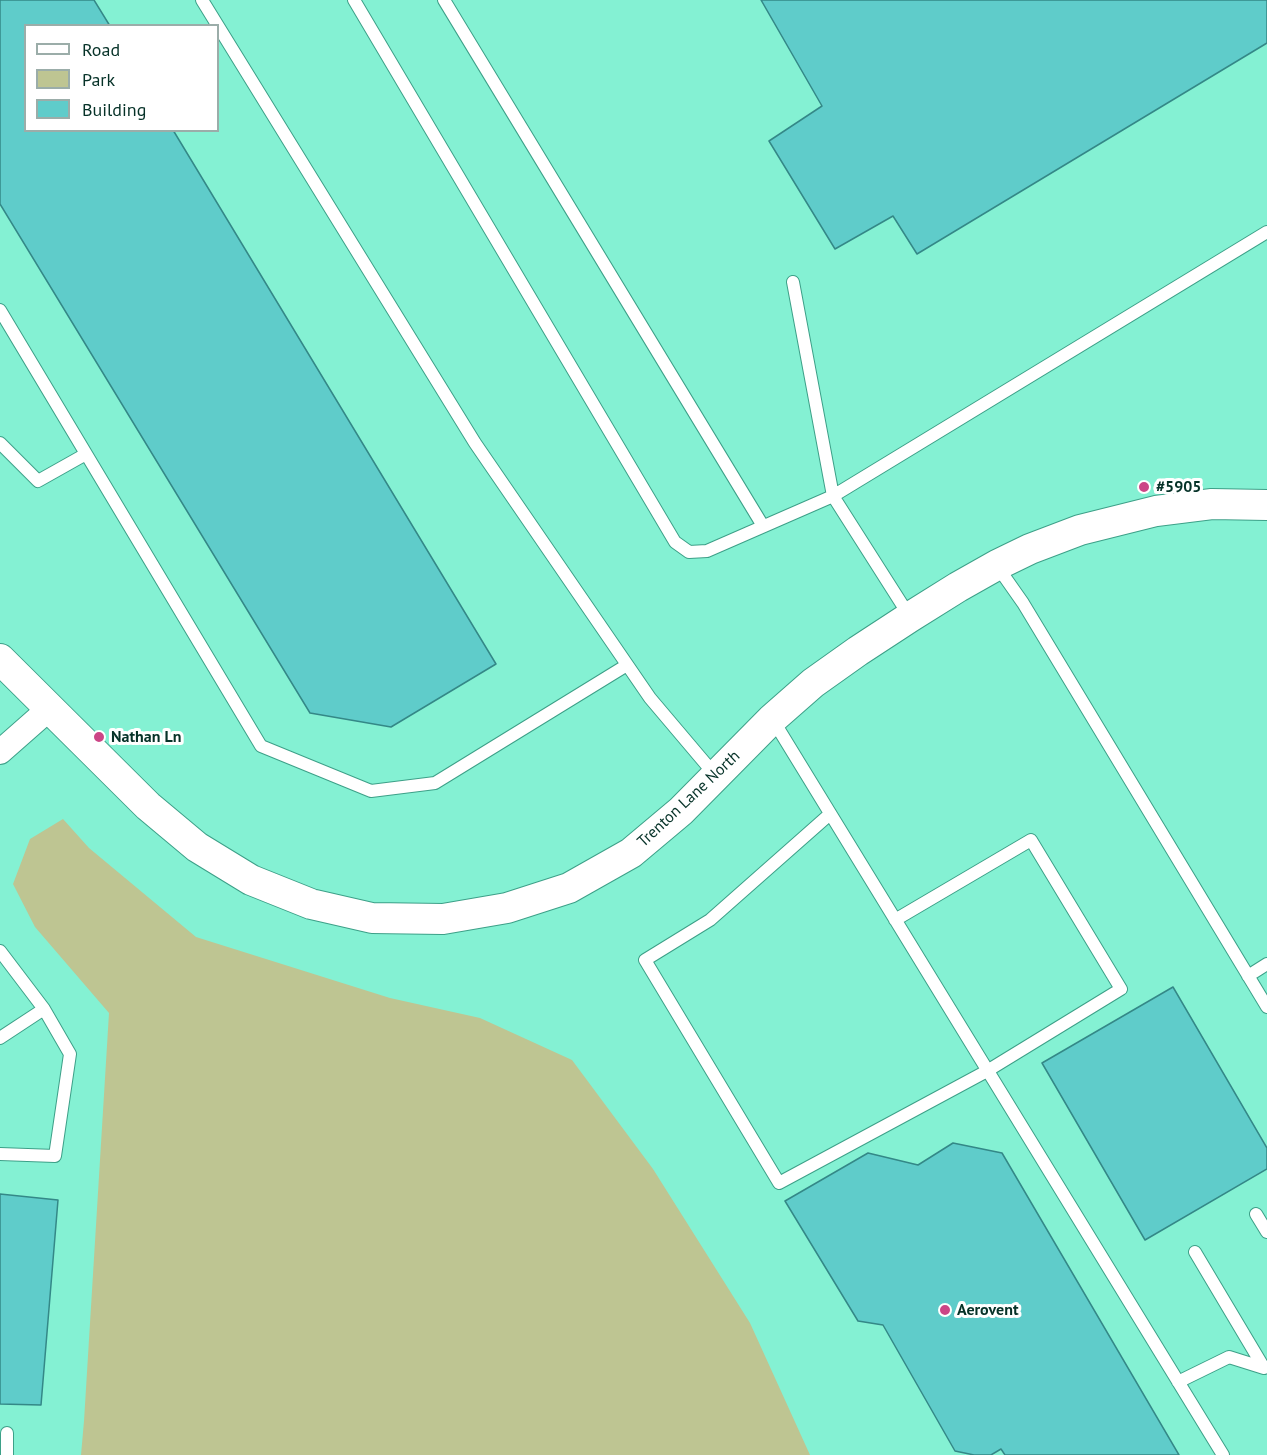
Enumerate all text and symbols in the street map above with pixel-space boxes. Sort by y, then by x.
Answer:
legend [24,24,219,132]
text: Road [82,38,120,61]
text: Park [82,68,115,91]
text: Building [82,98,146,121]
place label: #5905 [1156,477,1201,497]
marker: #5905 [1137,480,1151,494]
place label: Nathan Ln [111,727,181,747]
marker: Nathan Ln [92,730,106,744]
street label: Trenton Lane North [634,747,744,851]
place label: Aerovent [957,1300,1018,1320]
marker: Aerovent [938,1303,952,1317]

